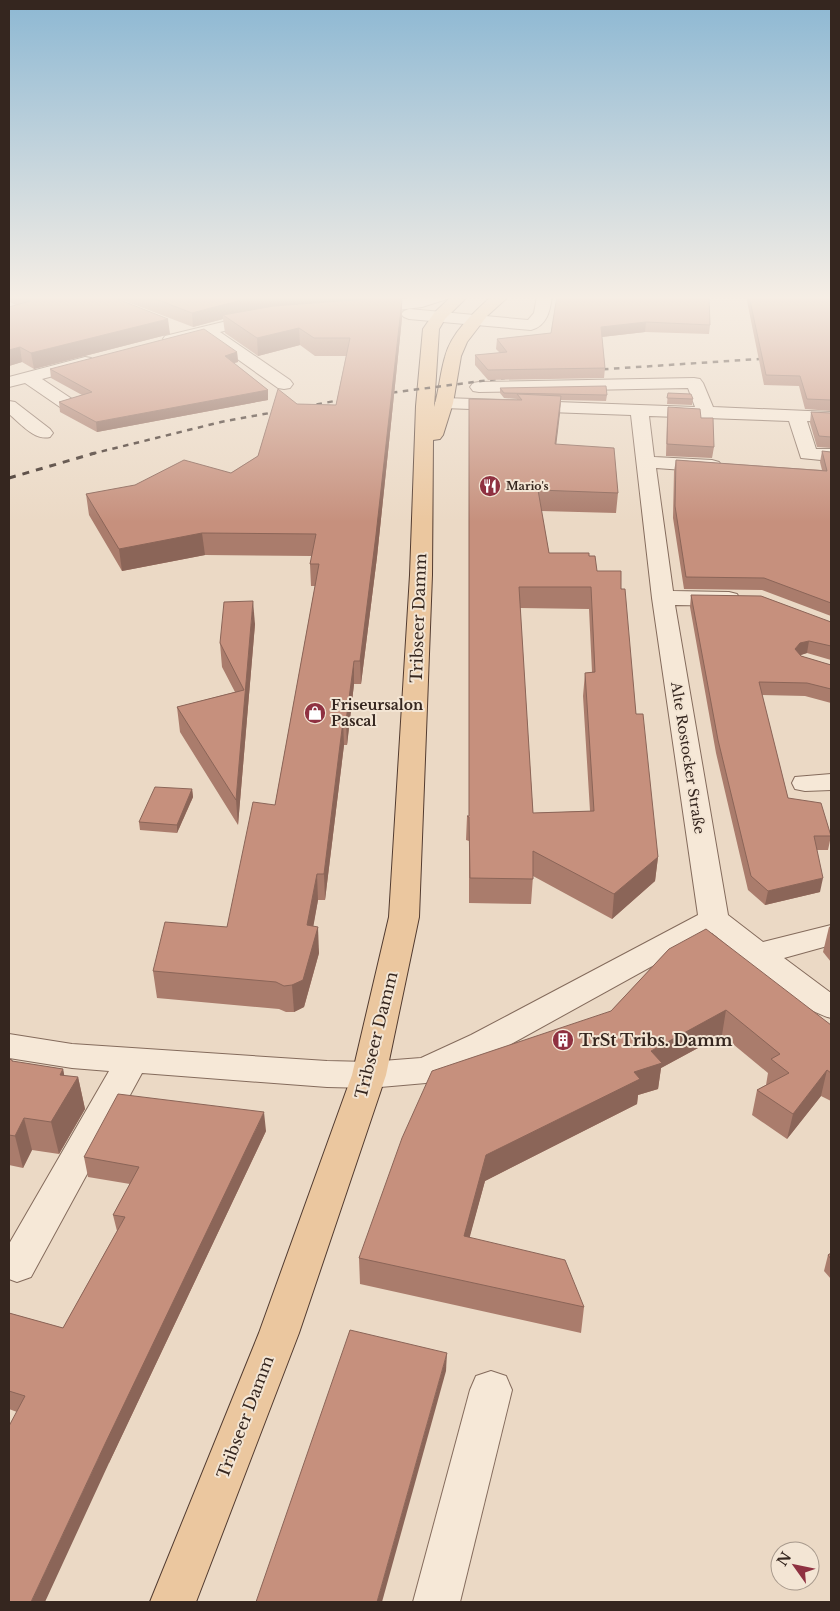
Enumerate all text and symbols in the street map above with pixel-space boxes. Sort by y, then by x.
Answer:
restaurant icon: Mario's [478,474,502,498]
place label: Mario's [506,479,549,493]
street label: Tribseer Damm [406,553,430,683]
street label: Alte Rostocker Straße [667,680,709,835]
place label: Friseursalon Pascal [331,696,423,730]
shop icon: Friseursalon Pascal [303,701,327,725]
street label: Tribseer Damm [351,970,401,1100]
building icon: TrSt Tribs. Damm [551,1028,575,1052]
place label: TrSt Tribs. Damm [579,1030,733,1050]
street label: Tribseer Damm [212,1353,278,1481]
north arrow [770,1541,820,1591]
text: N [773,1548,795,1569]

